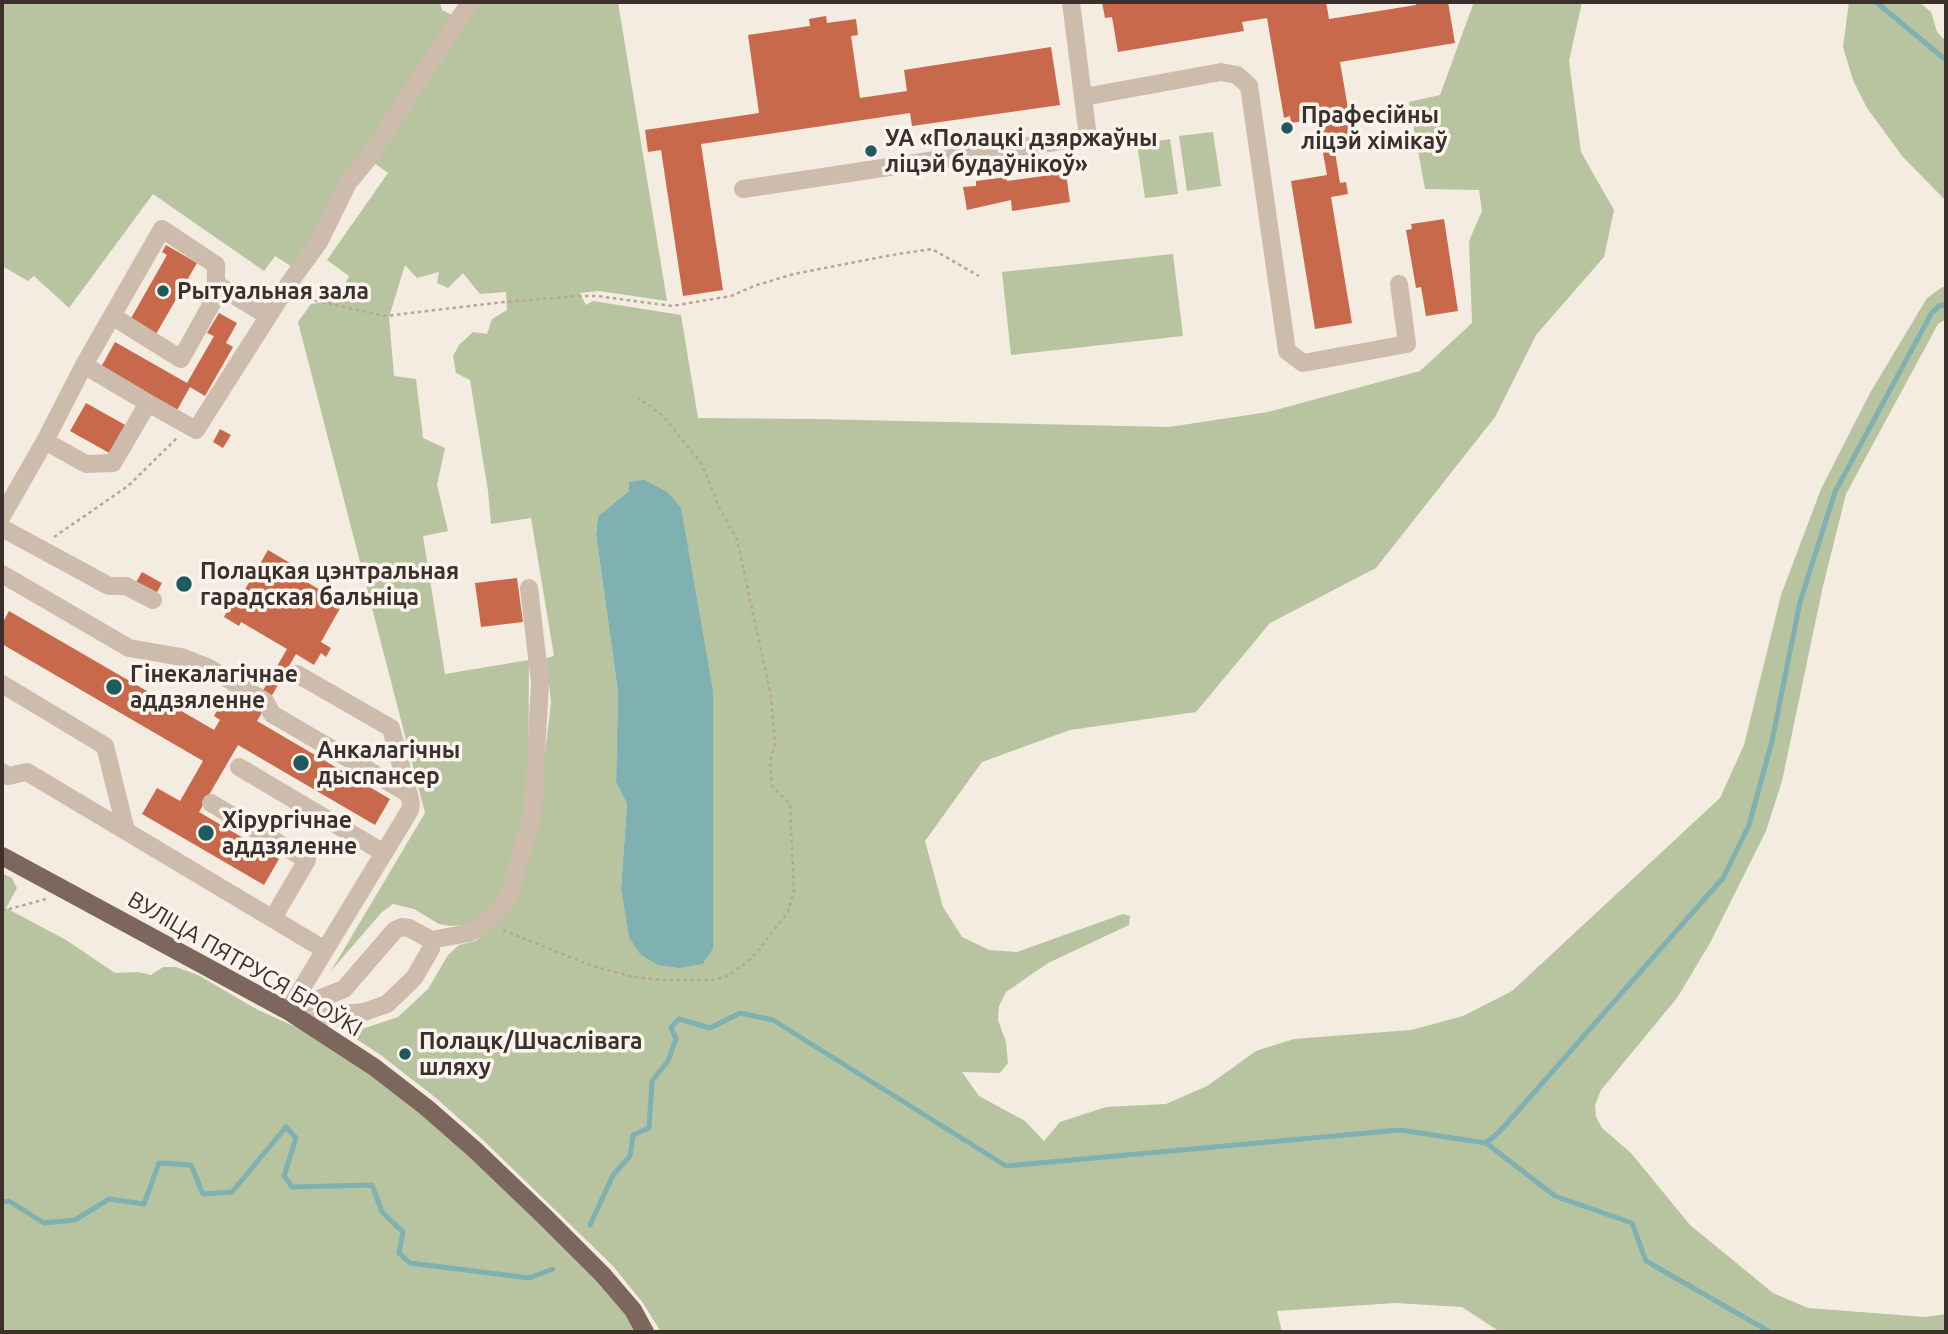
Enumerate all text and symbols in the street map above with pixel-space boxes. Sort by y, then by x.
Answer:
place label: Прафесійны ліцэй хімікаў [1301,101,1447,155]
marker: Прафесійны ліцэй хімікаў [1279,120,1295,136]
place label: УА «Полацкі дзяржаўны ліцэй будаўнікоў» [885,124,1158,178]
marker: УА «Полацкі дзяржаўны ліцэй будаўнікоў» [863,143,879,159]
place label: Рытуальная зала [177,277,369,305]
marker: Рытуальная зала [155,283,171,299]
place label: Полацкая цэнтральная гарадская бальніца [200,557,459,611]
marker: Полацкая цэнтральная гарадская бальніца [174,574,194,594]
place label: Гінекалагічнае аддзяленне [130,660,298,714]
marker: Гінекалагічнае аддзяленне [104,677,124,697]
place label: Анкалагічны дыспансер [317,736,460,790]
marker: Анкалагічны дыспансер [291,753,311,773]
place label: Хірургічнае аддзяленне [222,806,357,860]
marker: Хірургічнае аддзяленне [196,823,216,843]
street label: ВУЛІЦА ПЯТРУСЯ БРОЎКІ [123,886,367,1042]
place label: Полацк/Шчаслівага шляху [419,1027,643,1081]
marker: Полацк/Шчаслівага шляху [397,1046,413,1062]

